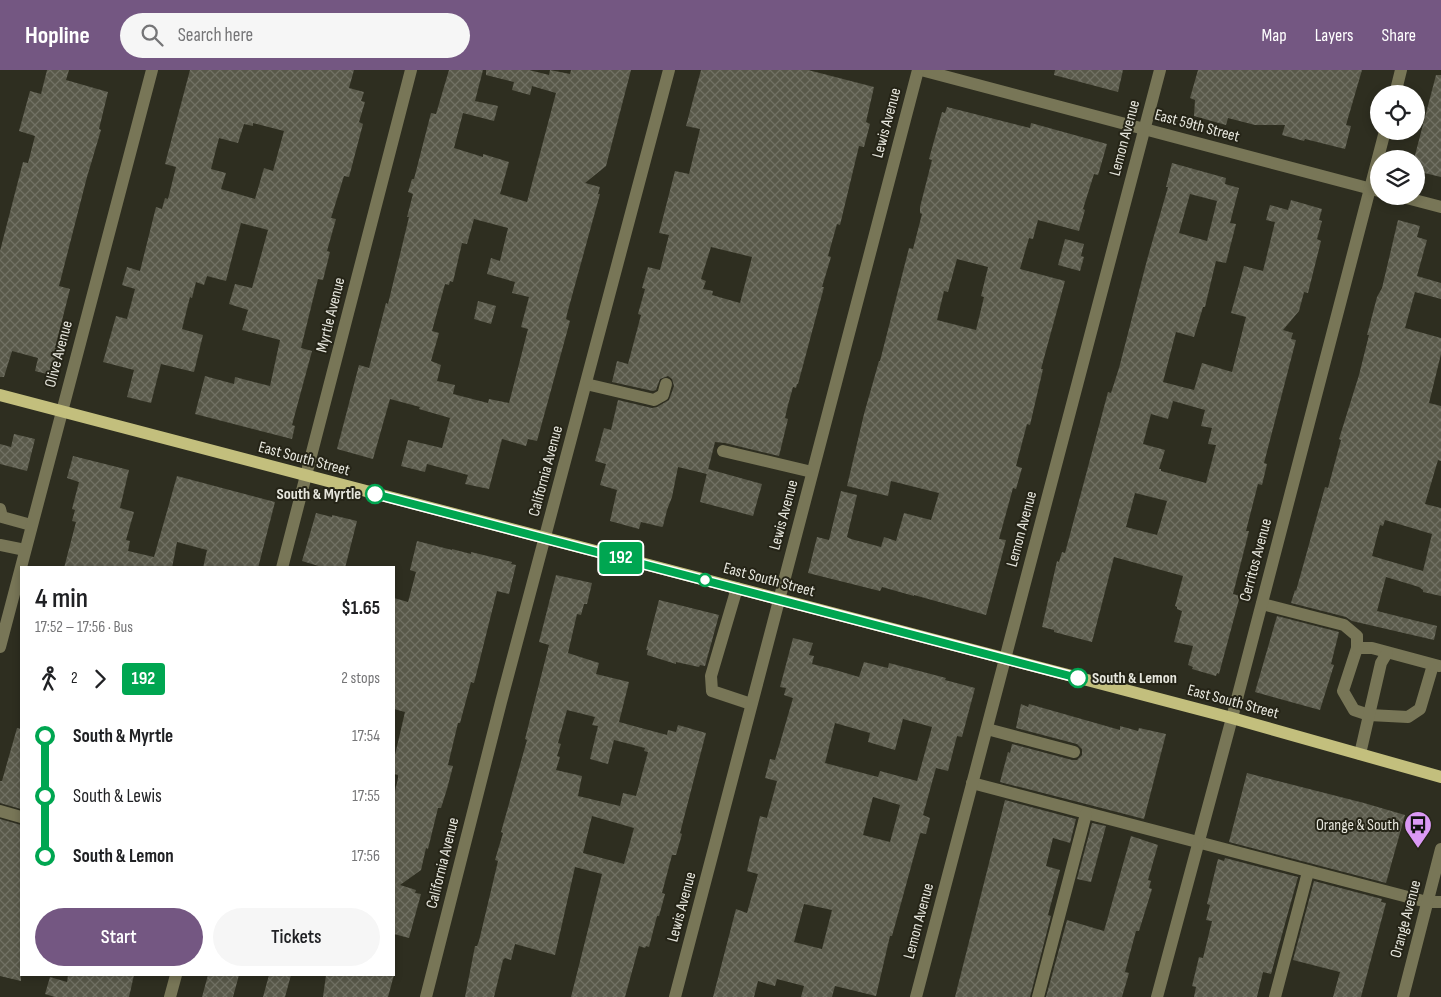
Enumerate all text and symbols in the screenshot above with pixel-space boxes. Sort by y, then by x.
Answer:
search box [120,13,470,58]
text: Hopline [25,21,90,50]
icon: search [138,21,166,49]
text: Search here [178,24,253,47]
text: Map [1262,25,1287,46]
text: Layers [1315,25,1354,46]
text: Share [1382,25,1416,46]
map controls [1370,85,1425,205]
button: locate [1370,85,1425,140]
street label: Lewis Avenue [869,86,905,160]
street label: Lemon Avenue [1106,98,1144,178]
street label: East 59th Street [1152,106,1242,147]
button: layers [1370,150,1425,205]
street label: Myrtle Avenue [313,276,349,354]
street label: Olive Avenue [41,319,77,389]
street label: California Avenue [525,424,567,518]
street label: East South Street [256,438,352,480]
street label: Lewis Avenue [766,478,802,552]
marker: South & Myrtle [365,484,385,504]
place label: South & Myrtle [277,485,361,504]
street label: Lemon Avenue [1003,489,1041,569]
street label: Cerritos Avenue [1236,516,1276,604]
line badge: 192 [592,542,650,574]
text: 192 [609,547,633,568]
street label: East South Street [721,559,817,601]
unlabelled marker [698,573,712,587]
text: 4 min [35,582,88,615]
text: $1.65 [341,597,380,620]
text: 17:52 – 17:56 · Bus [35,618,133,637]
icon: walk [35,665,63,693]
icon: forward [86,665,114,693]
text: 192 [132,668,155,689]
marker: South & Lemon [1068,668,1088,688]
text: 2 [71,669,78,688]
text: 2 stops [341,669,380,688]
place label: South & Lemon [1092,669,1177,688]
street label: East South Street [1185,681,1281,723]
text: South & Myrtle [73,725,173,748]
text: 17:54 [352,727,380,746]
text: South & Lewis [73,785,162,808]
text: 17:55 [352,787,380,806]
bus stop icon: Orange & South [1403,810,1433,849]
street label: California Avenue [423,816,463,910]
place label: Orange & South [1316,816,1399,835]
text: South & Lemon [73,845,174,868]
text: 17:56 [352,847,380,866]
street label: Lewis Avenue [664,870,700,944]
street label: Orange Avenue [1387,878,1425,960]
street label: Lemon Avenue [900,881,938,961]
button: Start [35,908,203,966]
button: Tickets [213,908,380,966]

